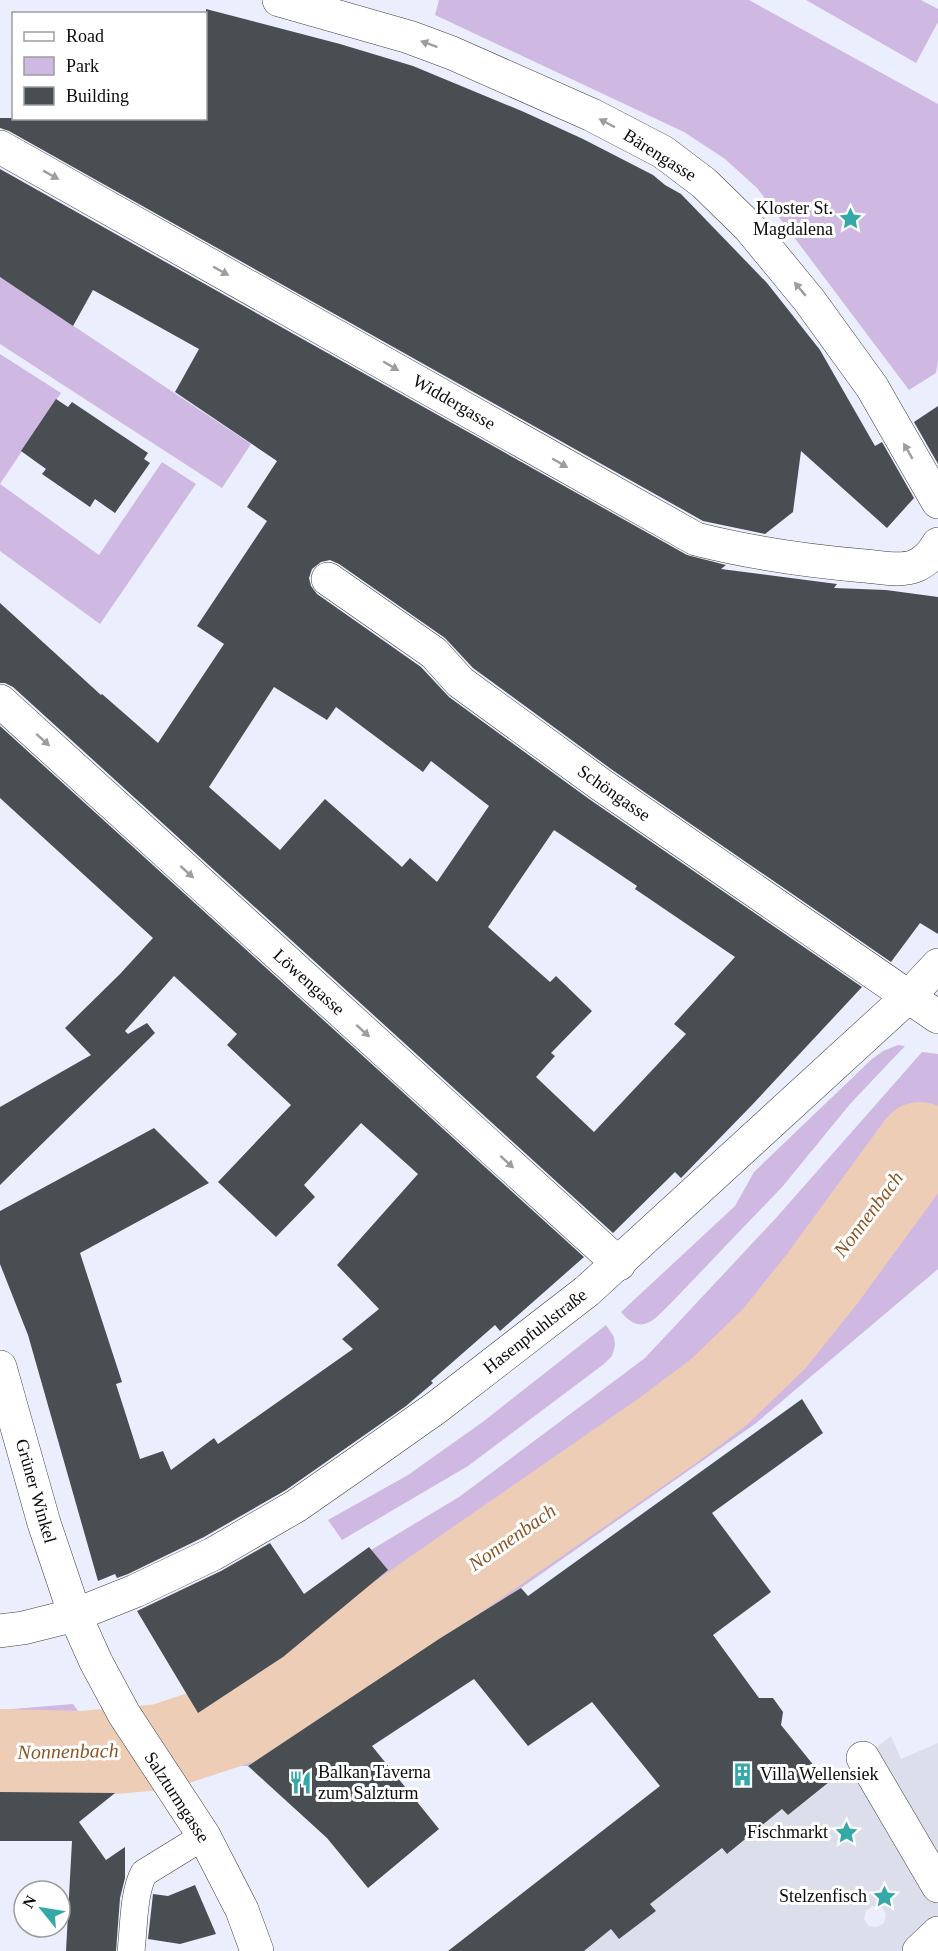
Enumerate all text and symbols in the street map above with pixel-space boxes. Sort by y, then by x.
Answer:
legend [12,12,207,120]
text: Road [66,26,104,46]
one-way arrow [420,39,438,49]
text: Park [66,56,99,76]
text: Building [66,86,129,106]
one-way arrow [599,118,616,128]
street label: Bärengasse [620,125,700,185]
one-way arrow [43,170,59,181]
place label: Kloster St. Magdalena [753,198,833,239]
place icon: Kloster St. Magdalena [838,205,864,231]
one-way arrow [213,266,230,276]
one-way arrow [794,281,807,297]
one-way arrow [383,361,399,372]
street label: Widdergasse [409,370,499,434]
one-way arrow [903,443,914,459]
one-way arrow [552,458,569,468]
one-way arrow [35,733,50,746]
street label: Schöngasse [574,761,654,825]
one-way arrow [180,864,194,878]
street label: Löwengasse [269,945,349,1019]
one-way arrow [355,1024,370,1038]
one-way arrow [499,1155,513,1169]
water label: Nonnenbach [828,1167,907,1262]
street label: Hasenpfuhlstraße [479,1284,591,1378]
street label: Grüner Winkel [12,1437,60,1545]
water label: Nonnenbach [463,1499,560,1576]
water label: Nonnenbach [16,1739,119,1763]
street label: Salzturmgasse [140,1748,214,1846]
building icon: Villa Wellensiek [729,1761,755,1787]
place label: Balkan Taverna zum Salzturm [318,1762,431,1803]
place label: Villa Wellensiek [760,1764,879,1784]
restaurant icon: Balkan Taverna zum Salzturm [287,1769,313,1795]
place icon: Fischmarkt [833,1819,859,1845]
place label: Fischmarkt [747,1822,828,1842]
north arrow [12,1879,72,1939]
place icon: Stelzenfisch [872,1883,898,1909]
place label: Stelzenfisch [779,1886,867,1906]
text: N [19,1892,40,1911]

